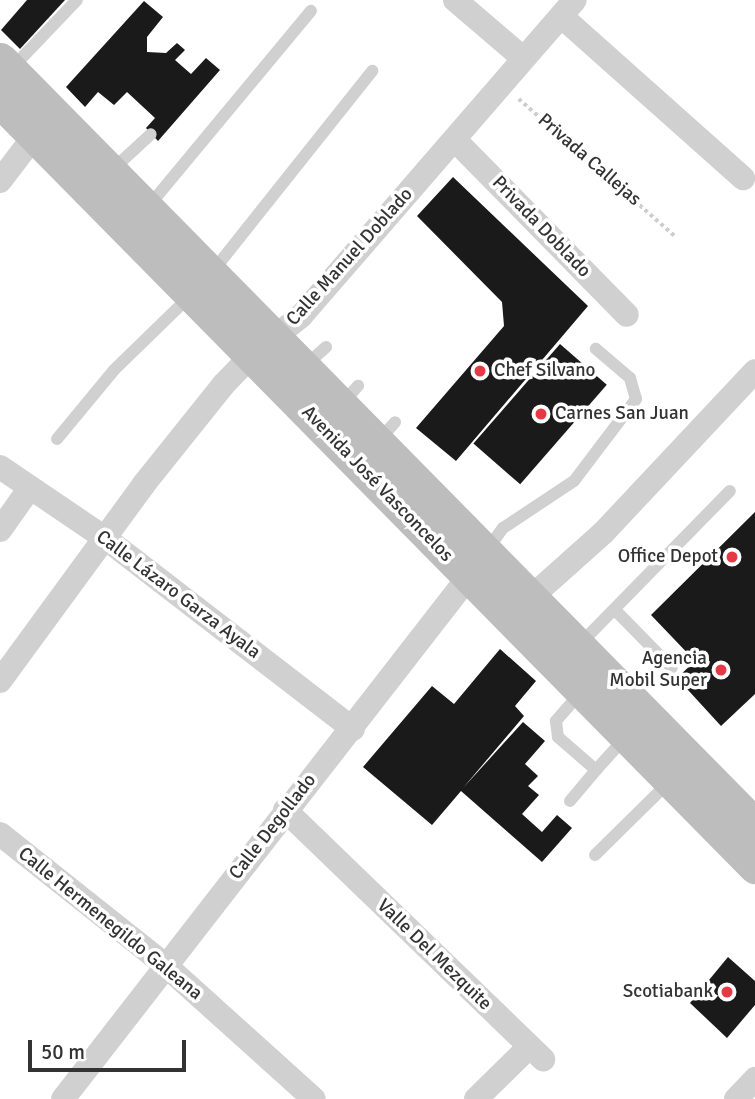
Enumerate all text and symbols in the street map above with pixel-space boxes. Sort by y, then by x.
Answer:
street label: Privada Callejas [533,109,645,211]
street label: Privada Doblado [487,172,595,282]
street label: Calle Manuel Doblado [282,183,418,331]
place label: Chef Silvano [494,360,595,382]
marker: Chef Silvano [472,363,488,379]
street label: Avenida José Vasconcelos [297,401,457,567]
place label: Carnes San Juan [555,403,689,425]
marker: Carnes San Juan [533,406,549,422]
street label: Calle Lázaro Garza Ayala [91,526,265,664]
place label: Office Depot [618,546,718,568]
marker: Office Depot [724,549,740,565]
place label: Agencia Mobil Super [609,648,707,692]
marker: Agencia Mobil Super [713,662,729,678]
street label: Calle Degollado [225,770,321,884]
street label: Calle Hermenegildo Galeana [13,843,207,1005]
street label: Valle Del Mezquite [372,895,496,1015]
place label: Scotiabank [623,981,713,1003]
marker: Scotiabank [719,984,735,1000]
scale bar [32,1026,189,1070]
text: 50 m [41,1039,85,1065]

